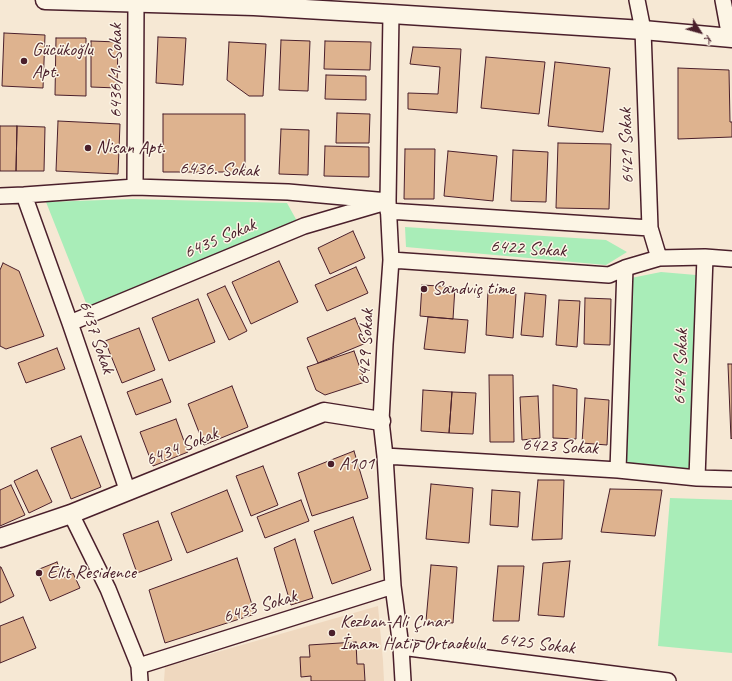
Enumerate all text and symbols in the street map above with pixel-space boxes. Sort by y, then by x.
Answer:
north arrow [680,12,720,52]
street label: 6436/1. Sokak [105,24,127,118]
text: K [702,33,717,46]
place label: Gücükoğlu Apt. [32,39,93,83]
marker: Gücükoğlu Apt. [19,56,29,66]
street label: 6421 Sokak [614,108,640,184]
place label: Nisan Apt. [96,137,165,159]
marker: Nisan Apt. [83,143,93,153]
street label: 6436. Sokak [179,157,259,183]
street label: 6435 Sokak [181,214,259,264]
street label: 6422 Sokak [489,235,567,263]
place label: Sandviç time [432,278,514,300]
marker: Sandviç time [419,284,429,294]
street label: 6437 Sokak [73,297,119,377]
street label: 6429 Sokak [353,308,379,386]
street label: 6424 Sokak [668,329,694,405]
street label: 6434 Sokak [142,422,222,472]
street label: 6423 Sokak [521,434,599,460]
place label: A101 [339,453,374,475]
marker: A101 [326,459,336,469]
place label: Elit Residence [47,562,136,584]
marker: Elit Residence [34,568,44,578]
street label: 6433 Sokak [220,585,300,629]
place label: Kezban-Ali Çınar İmam Hatip Ortaokulu [340,611,485,655]
marker: Kezban-Ali Çınar İmam Hatip Ortaokulu [327,628,337,638]
street label: 6425 Sokak [498,628,576,660]

